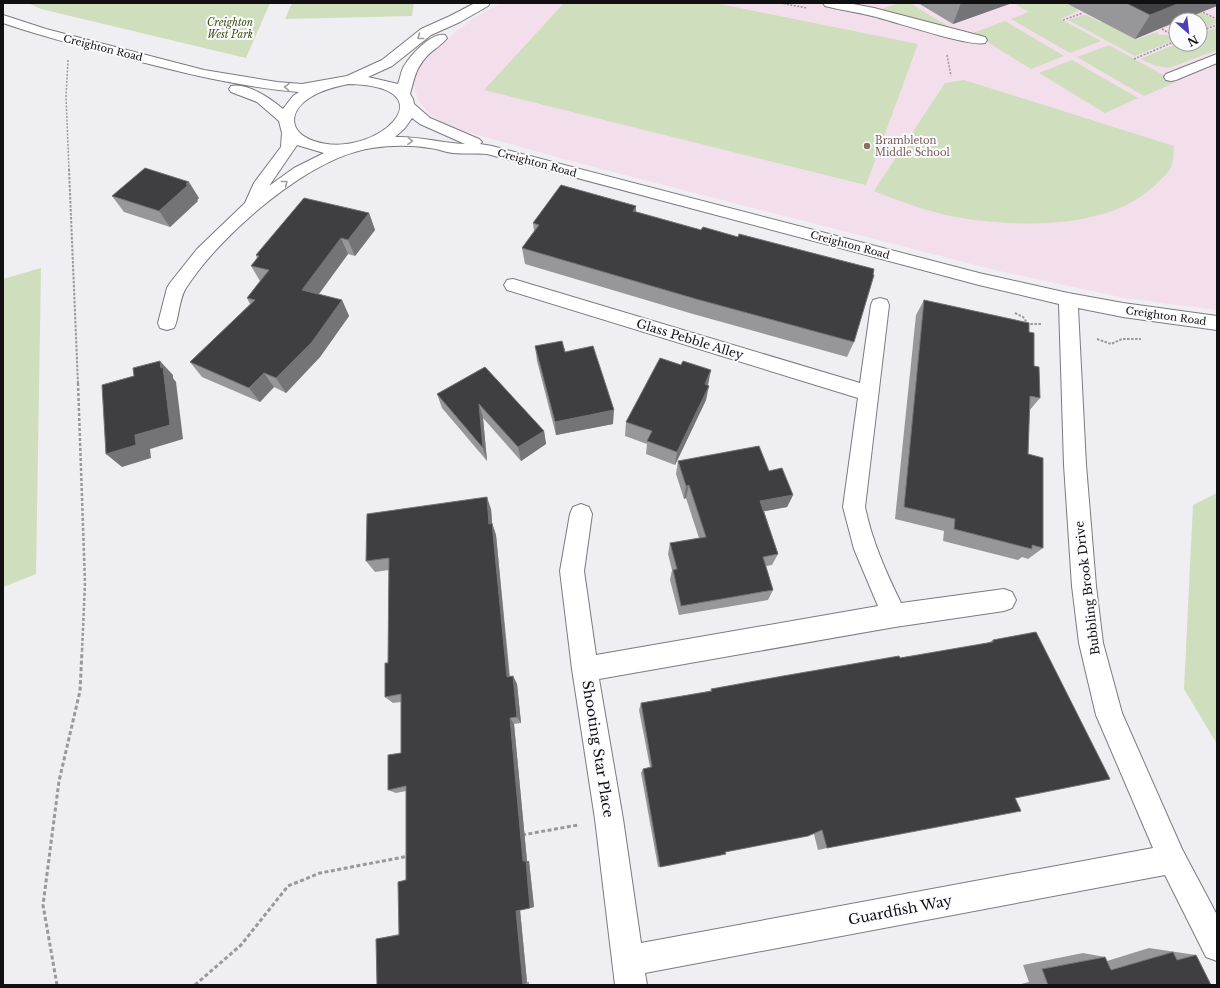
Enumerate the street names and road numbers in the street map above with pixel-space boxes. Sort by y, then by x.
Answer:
street label: Creighton Road [62,32,144,64]
street label: Creighton Road [496,146,578,180]
street label: Creighton Road [809,228,891,262]
street label: Creighton Road [1125,304,1207,328]
street label: Glass Pebble Alley [635,316,746,362]
street label: Bubbling Brook Drive [1071,520,1103,656]
street label: Shooting Star Place [578,679,618,819]
street label: Guardfish Way [846,891,954,929]

